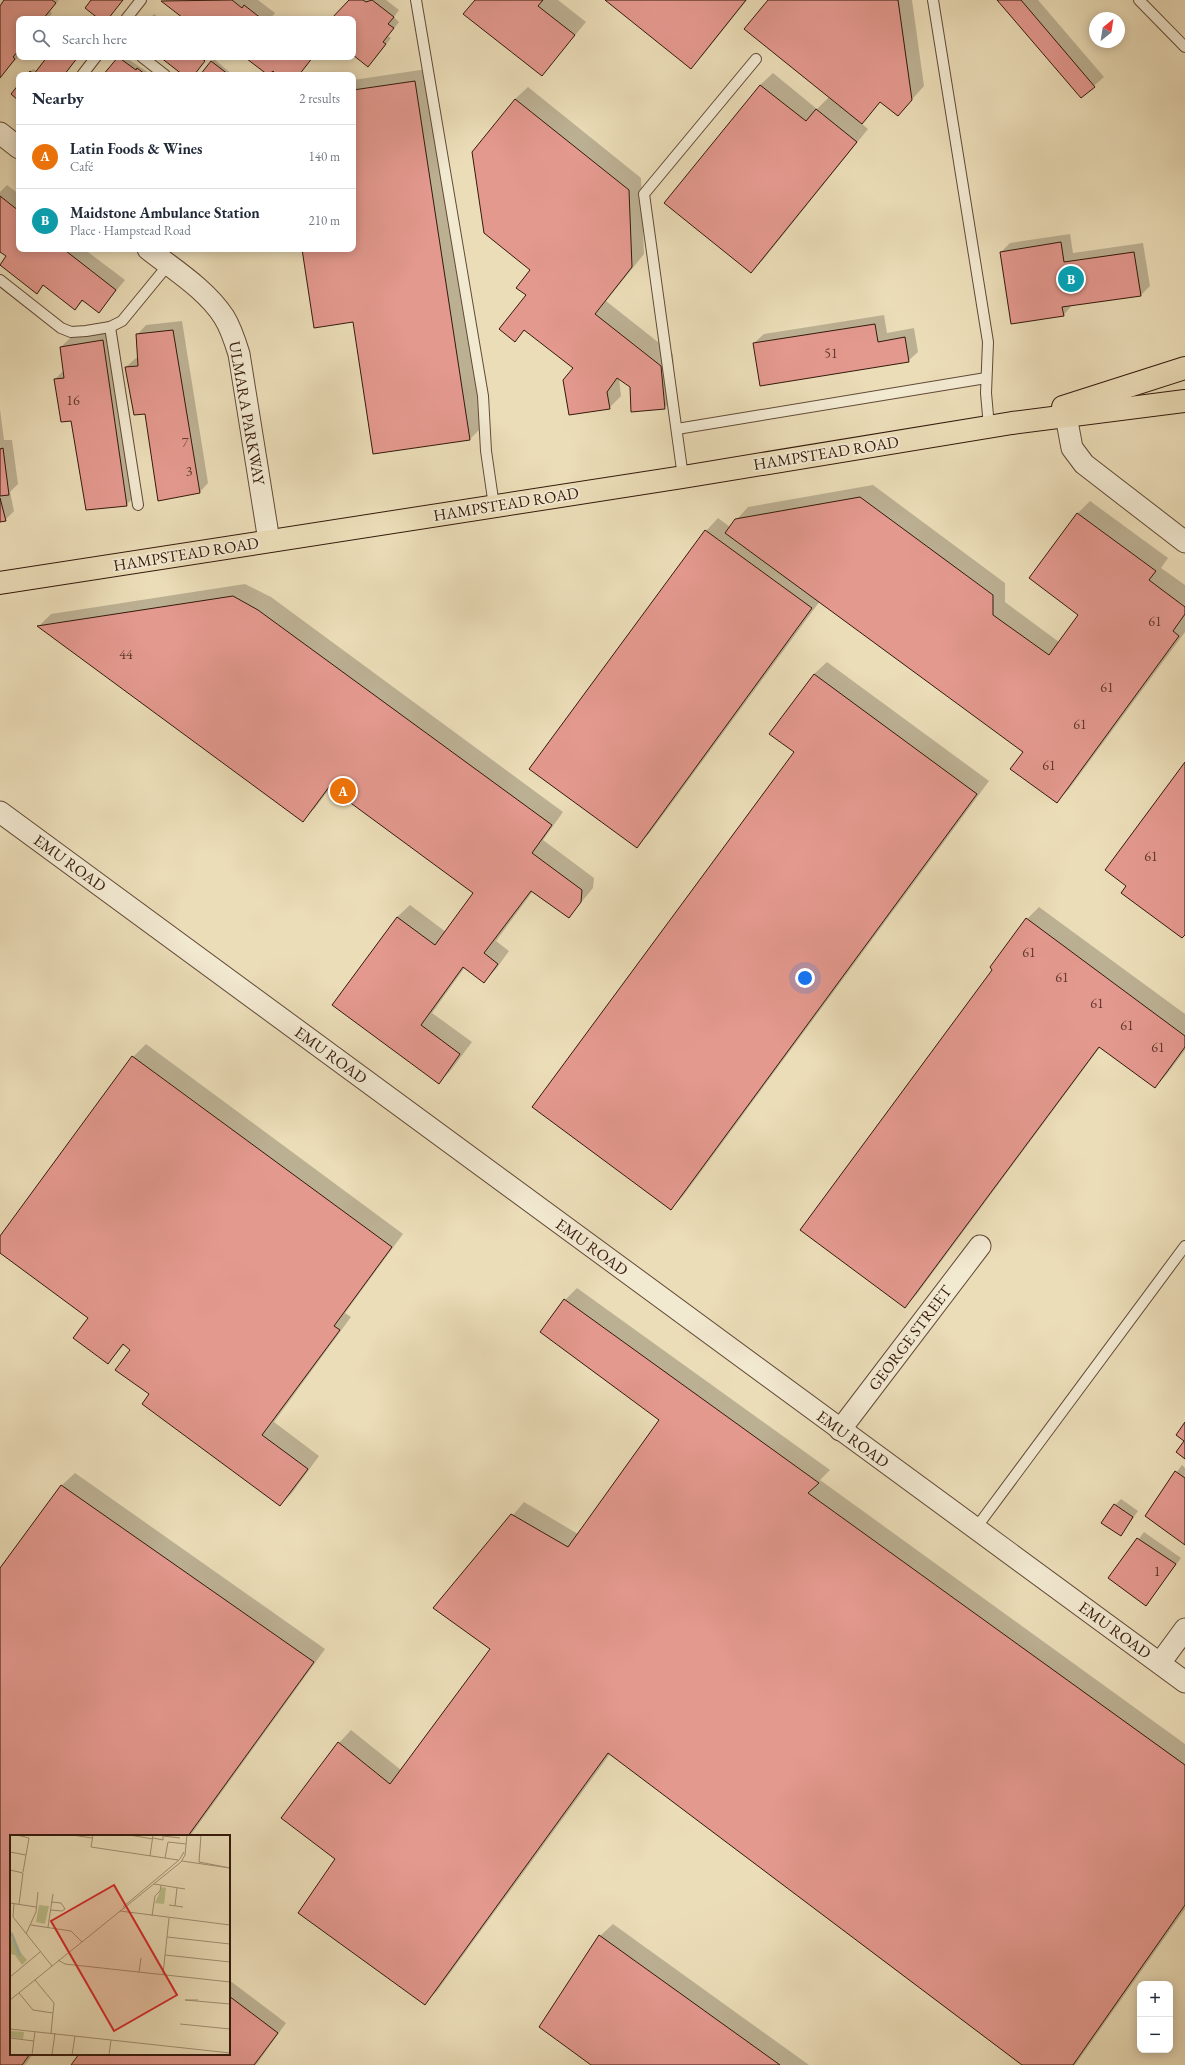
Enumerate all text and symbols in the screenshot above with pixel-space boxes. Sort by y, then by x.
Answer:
north arrow [1089,12,1125,48]
search box [16,16,356,60]
icon: search [30,27,52,49]
text: Search here [62,29,127,48]
text: Nearby [32,87,84,109]
text: 2 results [299,90,340,107]
text: Latin Foods & Wines [70,139,203,158]
text: A [40,148,50,165]
text: 140 m [309,148,340,165]
text: Café [70,158,93,175]
text: Maidstone Ambulance Station [70,203,260,222]
text: B [41,212,49,229]
text: 210 m [309,212,340,229]
text: Place · Hampstead Road [70,222,191,239]
pin: B [1058,264,1084,294]
street label: ULMARA PARKWAY [224,340,270,487]
house number: 51 [824,344,838,362]
house number: 16 [66,391,80,409]
street label: HAMPSTEAD ROAD [752,431,900,475]
house number: 7 [182,433,189,451]
house number: 3 [186,462,193,480]
street label: HAMPSTEAD ROAD [432,482,580,526]
street label: HAMPSTEAD ROAD [112,532,260,576]
house number: 61 [1148,612,1162,630]
house number: 44 [119,645,133,663]
house number: 61 [1100,678,1114,696]
house number: 61 [1073,715,1087,733]
house number: 61 [1042,756,1056,774]
pin: A [330,776,356,806]
street label: EMU ROAD [30,830,110,896]
house number: 61 [1144,847,1158,865]
house number: 61 [1022,943,1036,961]
your location [795,968,815,988]
house number: 61 [1055,968,1069,986]
house number: 61 [1090,994,1104,1012]
house number: 61 [1120,1016,1134,1034]
street label: EMU ROAD [291,1022,371,1088]
house number: 61 [1151,1038,1165,1056]
street label: EMU ROAD [552,1214,632,1280]
street label: GEORGE STREET [864,1281,957,1395]
street label: EMU ROAD [813,1406,893,1472]
house number: 1 [1154,1562,1160,1580]
street label: EMU ROAD [1075,1597,1155,1663]
inset map [10,1835,230,2055]
map controls [1137,1981,1173,2053]
button: + [1137,1981,1173,2017]
button: − [1137,2017,1173,2053]

